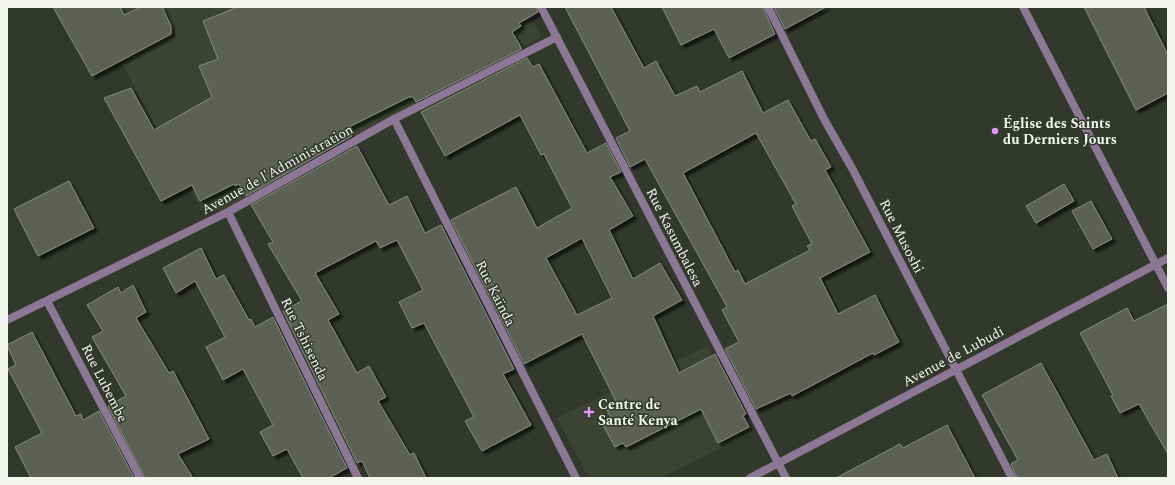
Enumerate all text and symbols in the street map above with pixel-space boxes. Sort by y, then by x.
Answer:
place label: Église des Saints du Derniers Jours [1003,113,1117,150]
street label: Avenue de l'Administration [197,119,357,220]
marker: Église des Saints du Derniers Jours [990,126,1000,136]
street label: Rue Kasumbalesa [641,184,709,290]
street label: Rue Musoshi [874,195,929,277]
street label: Rue Kaïnda [470,257,521,330]
street label: Rue Tshisenda [275,294,334,385]
street label: Avenue de Lubudi [899,321,1008,392]
street label: Rue Lubembe [76,340,133,426]
place label: Centre de Santé Kenya [598,394,679,431]
marker: Centre de Santé Kenya [583,406,595,418]

